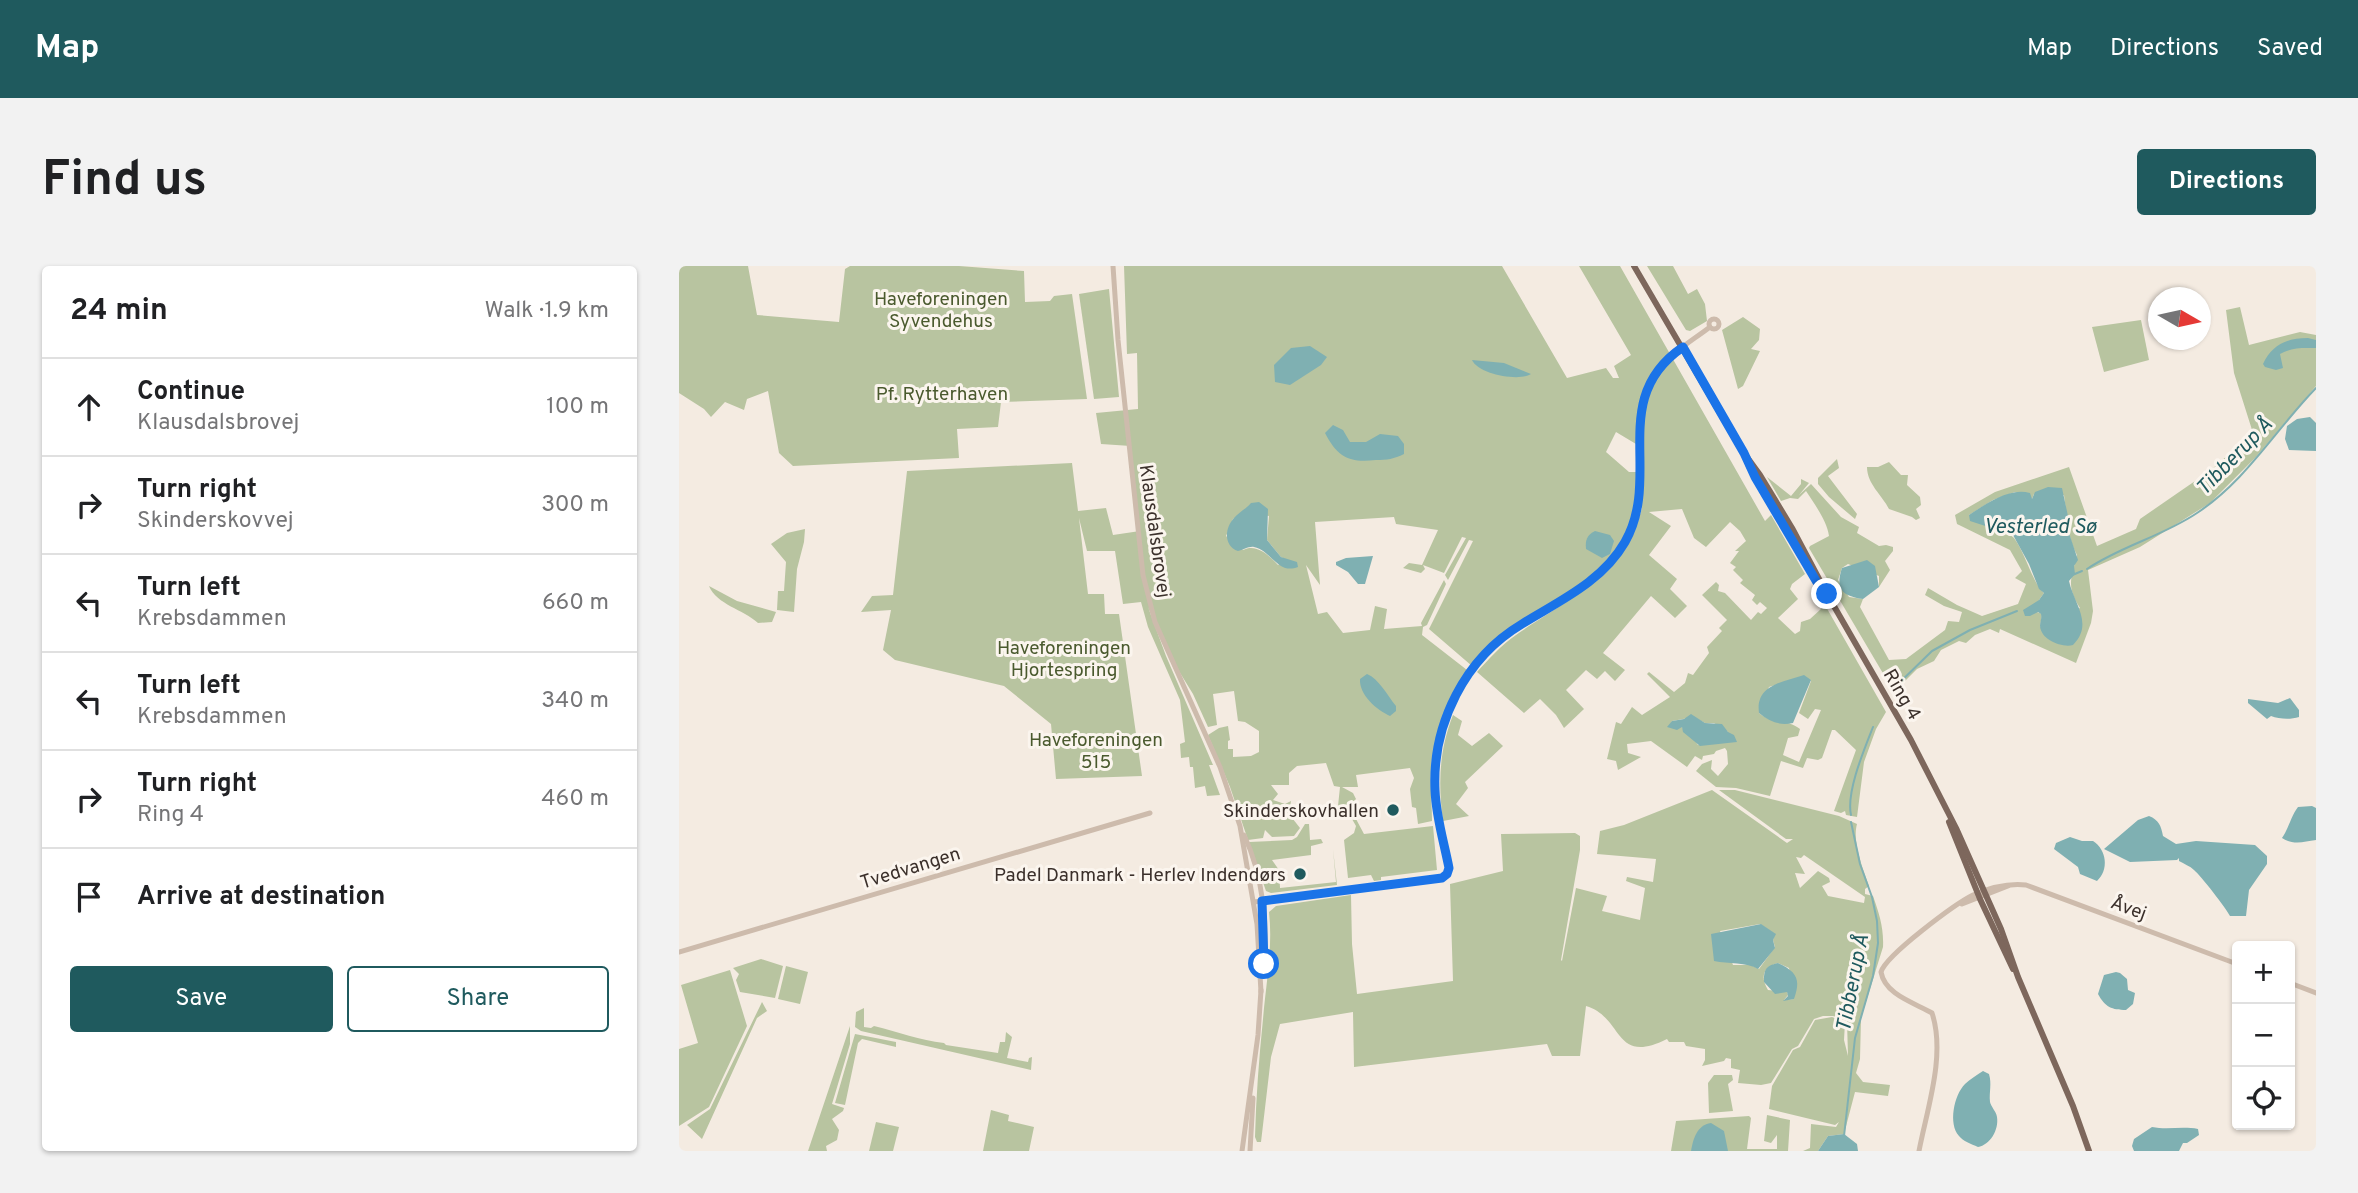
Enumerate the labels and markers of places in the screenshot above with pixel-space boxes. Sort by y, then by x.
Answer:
place label: Skinderskovhallen [1223,800,1379,824]
marker: Skinderskovhallen [1385,802,1401,818]
place label: Padel Danmark - Herlev Indendørs [994,864,1286,888]
marker: Padel Danmark - Herlev Indendørs [1292,866,1308,882]

